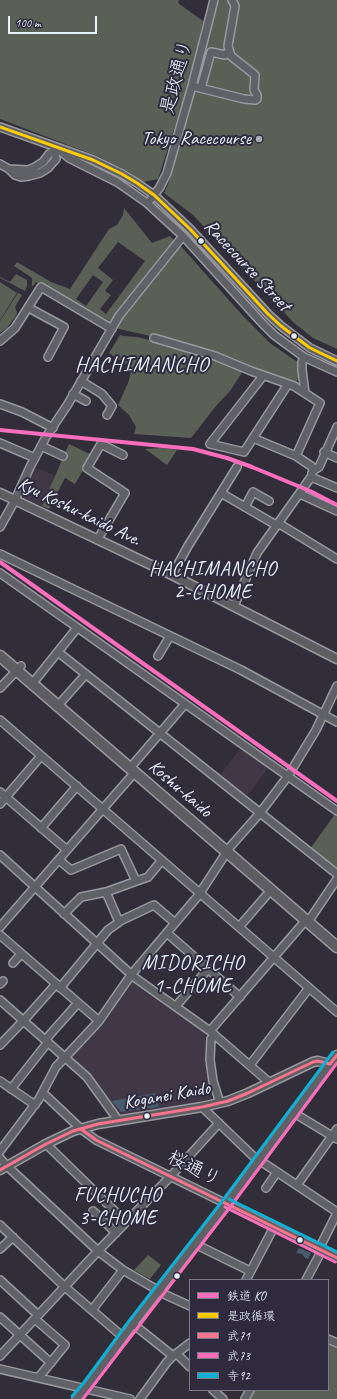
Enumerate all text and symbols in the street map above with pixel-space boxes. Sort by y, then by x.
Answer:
scale bar [10,8,99,34]
text: 100 m [15,15,41,31]
street label: 是政通り [156,37,198,117]
place label: Tokyo Racecourse [141,128,251,150]
marker: Tokyo Racecourse [254,134,264,144]
street label: Racecourse Street [199,215,295,317]
unlabelled marker [196,236,206,246]
unlabelled marker [289,331,299,341]
district label: HACHIMANCHO [75,352,209,378]
street label: Kyu Koshu-kaido Ave. [14,472,144,552]
district label: HACHIMANCHO 2-CHOME [149,558,277,605]
street label: Koshu-kaido [144,755,216,823]
district label: MIDORICHO 1-CHOME [142,952,244,999]
street label: Koganei Kaido [122,1077,212,1115]
unlabelled marker [142,1111,152,1121]
street label: 桜通り [163,1146,225,1192]
district label: FUCHUCHO 3-CHOME [74,1184,162,1231]
unlabelled marker [295,1235,305,1245]
unlabelled marker [172,1271,182,1281]
legend [189,1279,329,1391]
text: 鉄道 KO [227,1288,266,1304]
text: 是政循環 [227,1308,275,1324]
text: 武71 [227,1328,250,1344]
text: 武73 [227,1348,250,1364]
text: 寺92 [227,1368,250,1384]

